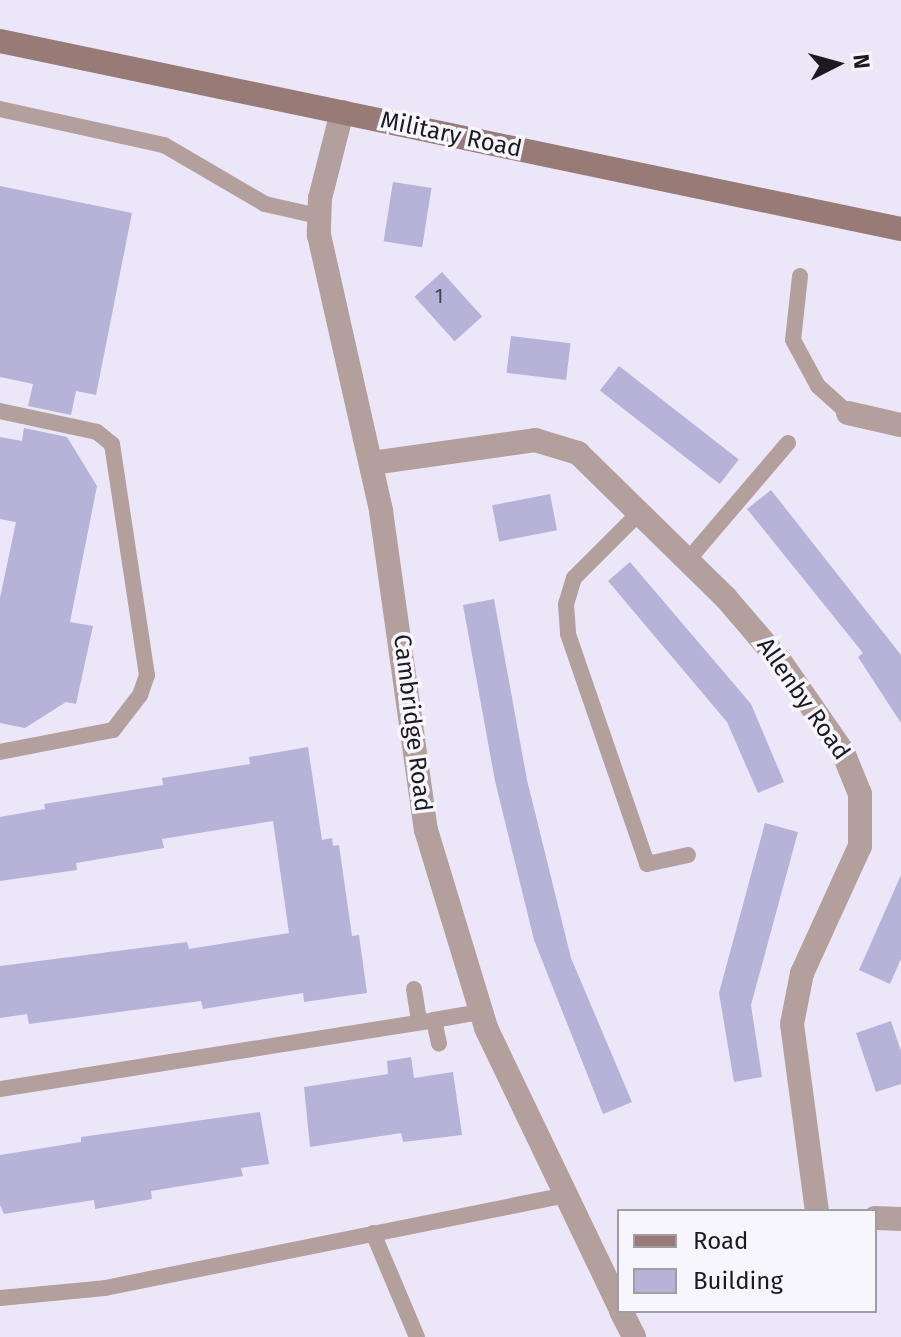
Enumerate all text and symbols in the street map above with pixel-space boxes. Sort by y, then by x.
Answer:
north arrow [797,24,877,104]
text: N [847,53,876,70]
street label: Military Road [378,106,524,164]
house number: 1 [435,284,443,308]
street label: Allenby Road [750,632,856,766]
street label: Cambridge Road [387,633,437,813]
legend [617,1209,877,1313]
text: Road [693,1227,748,1255]
text: Building [693,1267,783,1295]

